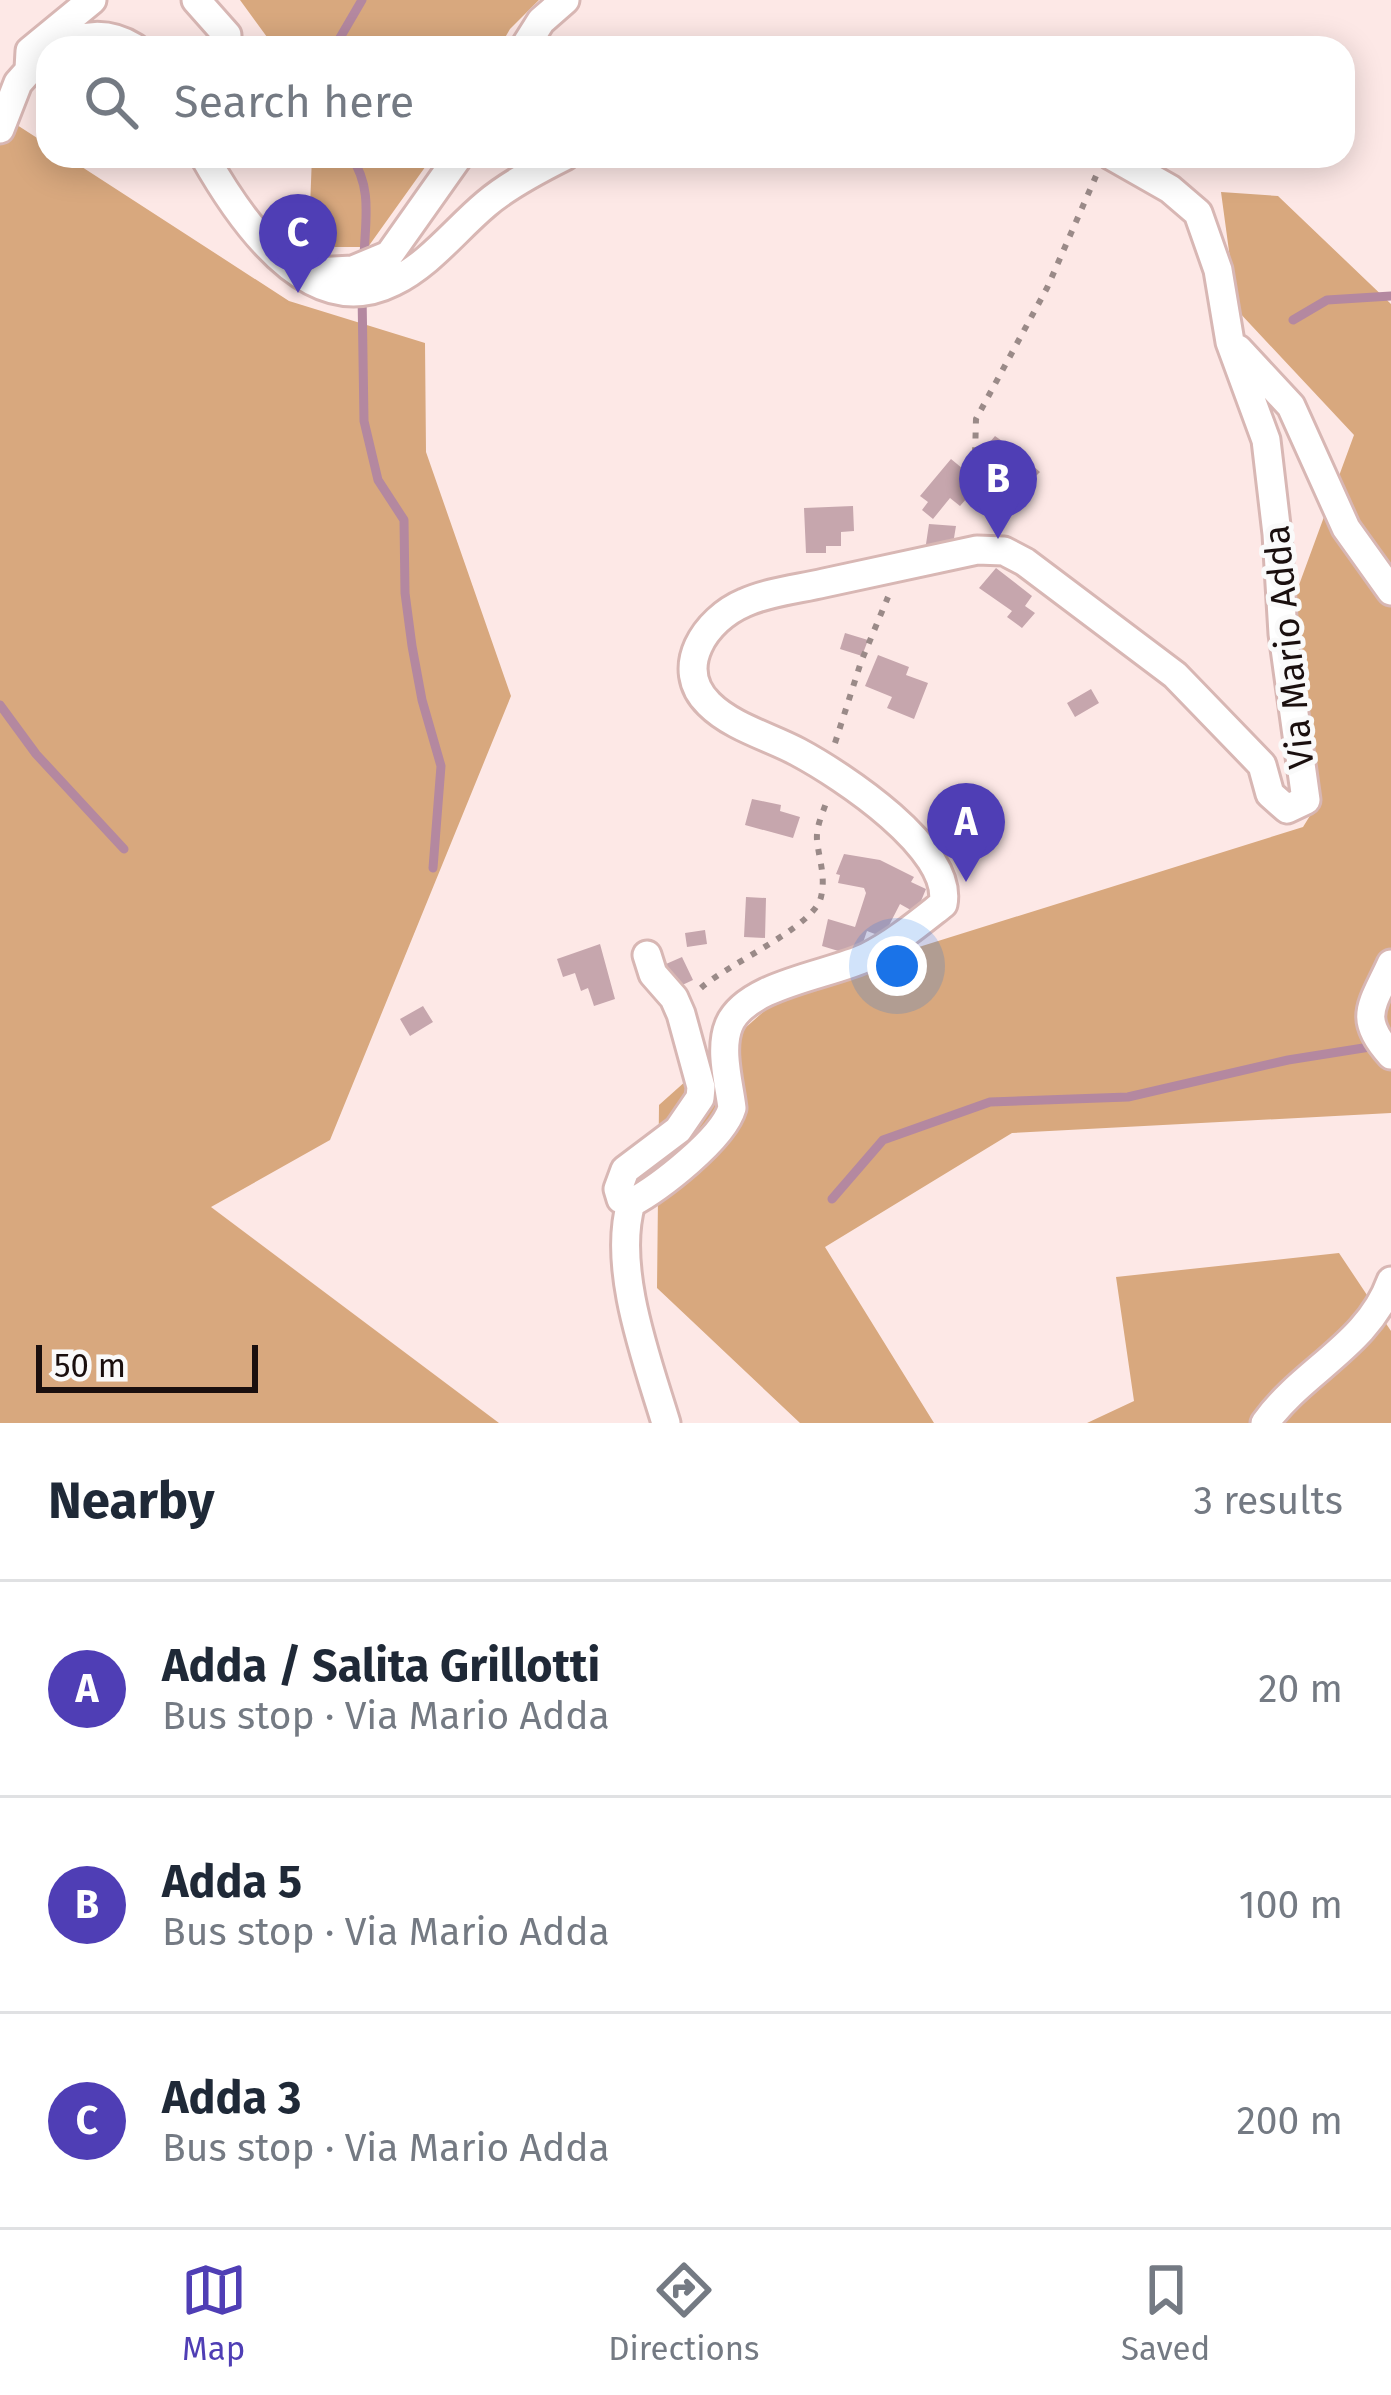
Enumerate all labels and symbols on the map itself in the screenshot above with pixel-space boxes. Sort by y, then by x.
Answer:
pin: C [259,194,337,293]
pin: B [959,440,1037,539]
street label: Via Mario Adda [1254,523,1324,771]
pin: A [927,783,1005,882]
your location [867,936,927,996]
scale bar [36,1339,258,1392]

